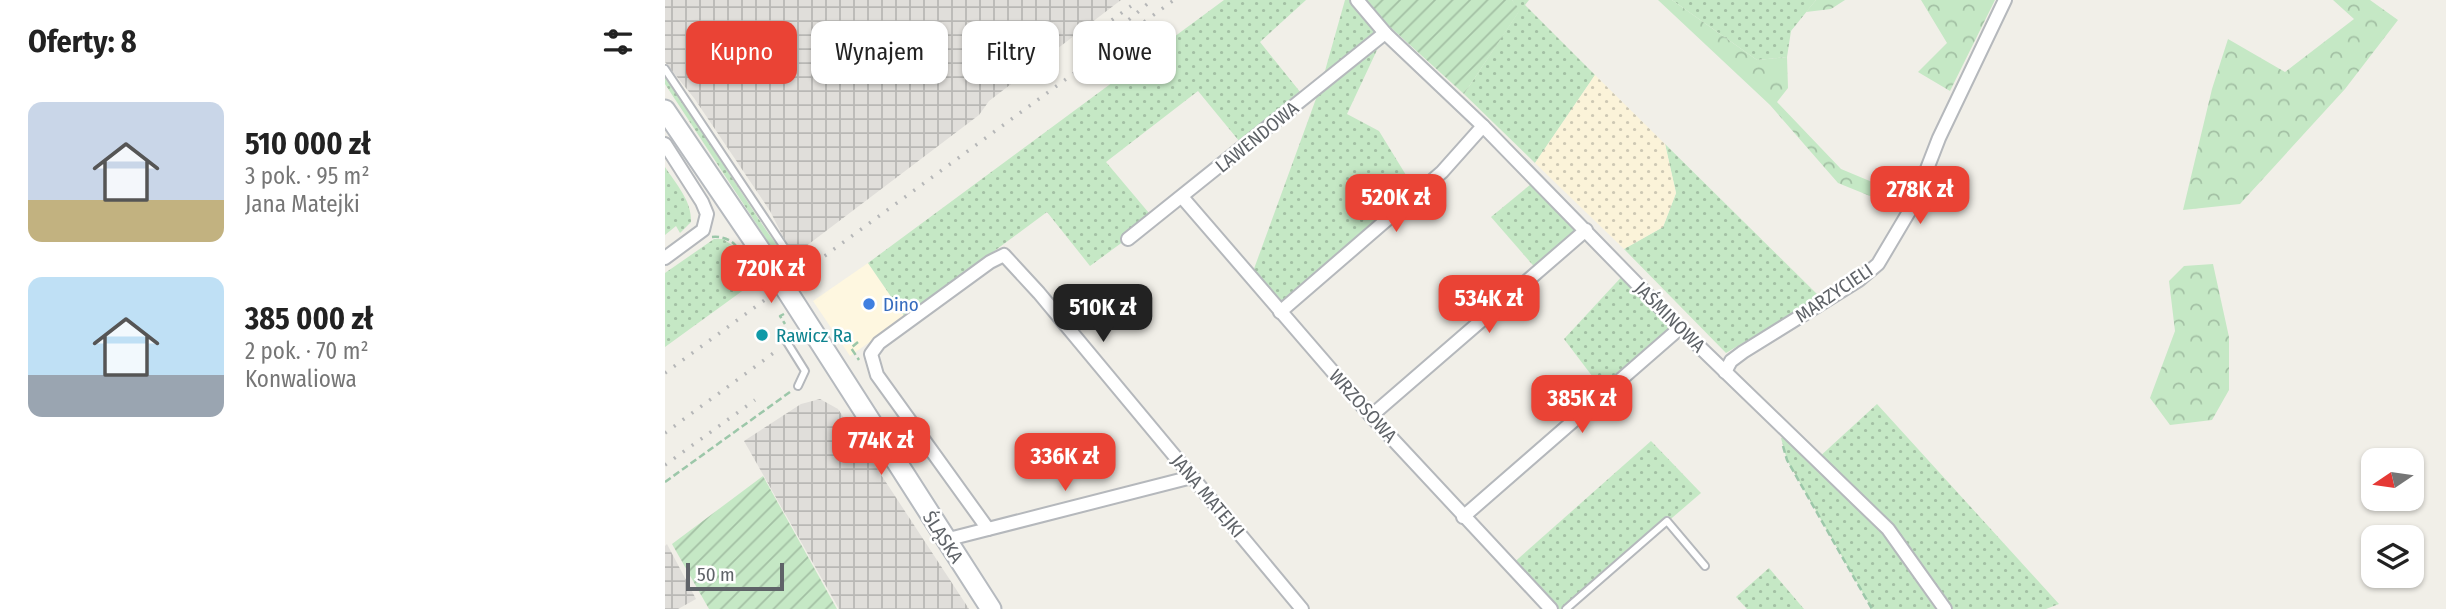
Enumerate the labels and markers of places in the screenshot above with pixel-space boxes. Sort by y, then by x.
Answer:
pin: 278K zł [1855,166,1985,226]
pin: 520K zł [1331,174,1461,234]
pin: 720K zł [706,246,836,305]
pin: 534K zł [1424,276,1554,335]
pin: 510K zł [1038,284,1168,344]
place label: Dino [883,293,919,316]
marker: Dino [861,296,877,312]
place label: Rawicz Ra [776,324,852,347]
marker: Rawicz Ra [754,327,770,343]
pin: 385K zł [1517,376,1647,435]
pin: 774K zł [816,418,946,477]
pin: 336K zł [1000,434,1130,493]

